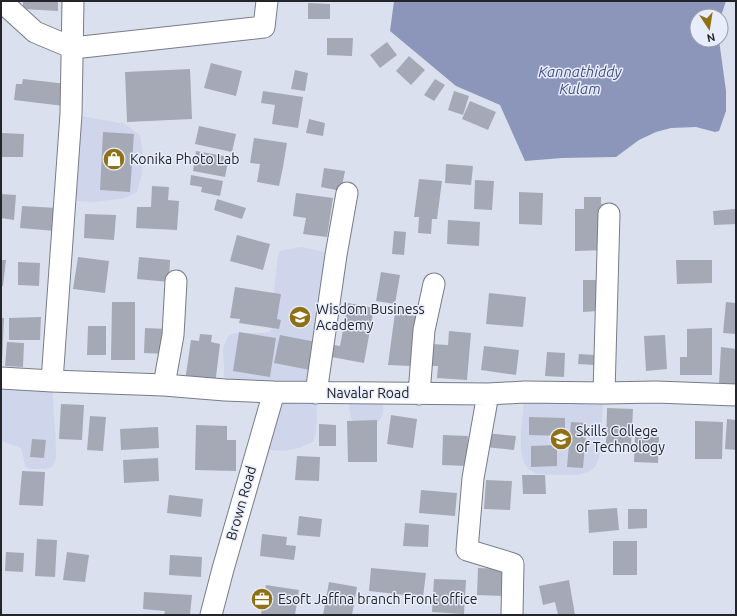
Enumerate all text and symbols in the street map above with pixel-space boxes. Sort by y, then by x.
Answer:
north arrow [689,8,729,48]
text: N [706,31,716,45]
water label: Kannathiddy Kulam [538,63,623,97]
shop icon: Konika Photo Lab [101,146,127,172]
place label: Konika Photo Lab [130,151,239,167]
place label: Wisdom Business Academy [316,301,425,333]
school or university icon: Wisdom Business Academy [287,304,313,330]
street label: Navalar Road [327,385,409,401]
place label: Skills College of Technology [576,423,665,455]
school or university icon: Skills College of Technology [548,426,574,452]
street label: Brown Road [223,464,259,542]
office icon: Esoft Jaffna branch Front office [249,586,275,612]
place label: Esoft Jaffna branch Front office [278,591,477,607]

